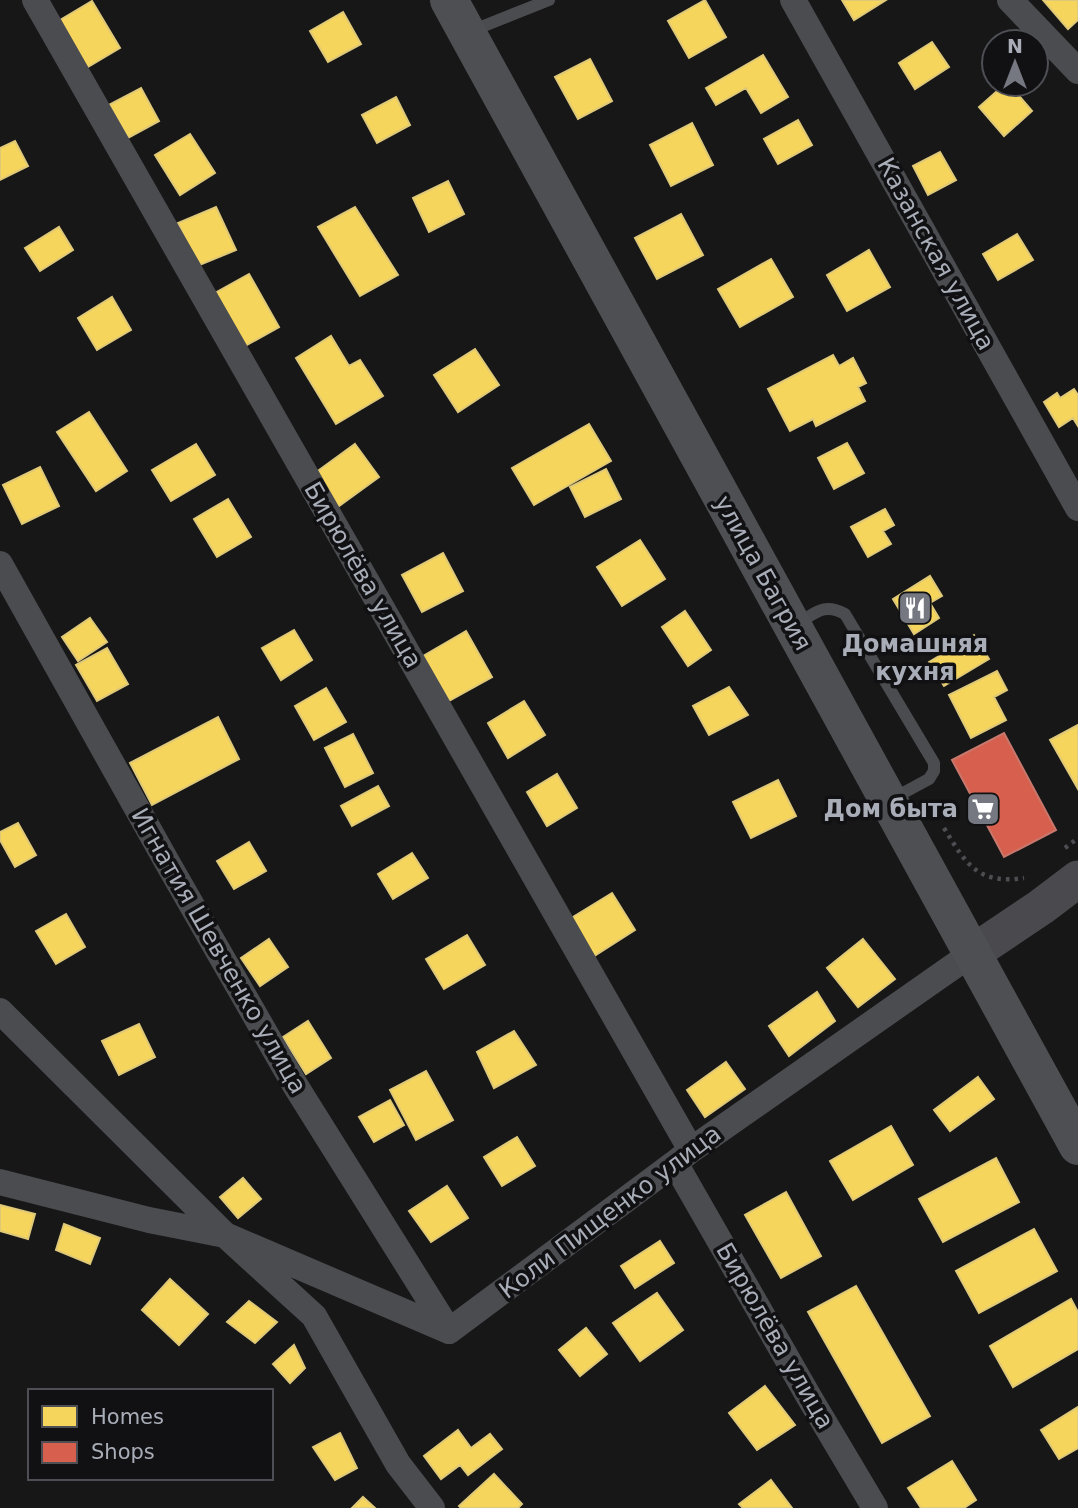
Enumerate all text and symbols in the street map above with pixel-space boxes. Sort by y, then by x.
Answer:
north arrow [980,28,1050,98]
text: N [1007,35,1023,57]
street label: Казанская улица [872,153,1000,355]
street label: Бирюлёва улица [298,477,428,673]
street label: улица Багрия [709,491,817,655]
restaurant icon: Домашняя кухня [896,589,934,627]
place label: Домашняя кухня [842,630,988,686]
supermarket icon: Дом быта [964,790,1002,828]
place label: Дом быта [824,795,958,823]
street label: Игнатия Шевченко улица [126,803,312,1099]
street label: Коли Пищенко улица [494,1120,726,1304]
street label: Бирюлёва улица [710,1238,840,1434]
legend [28,1389,273,1480]
text: Homes [91,1405,164,1429]
text: Shops [91,1440,155,1464]

